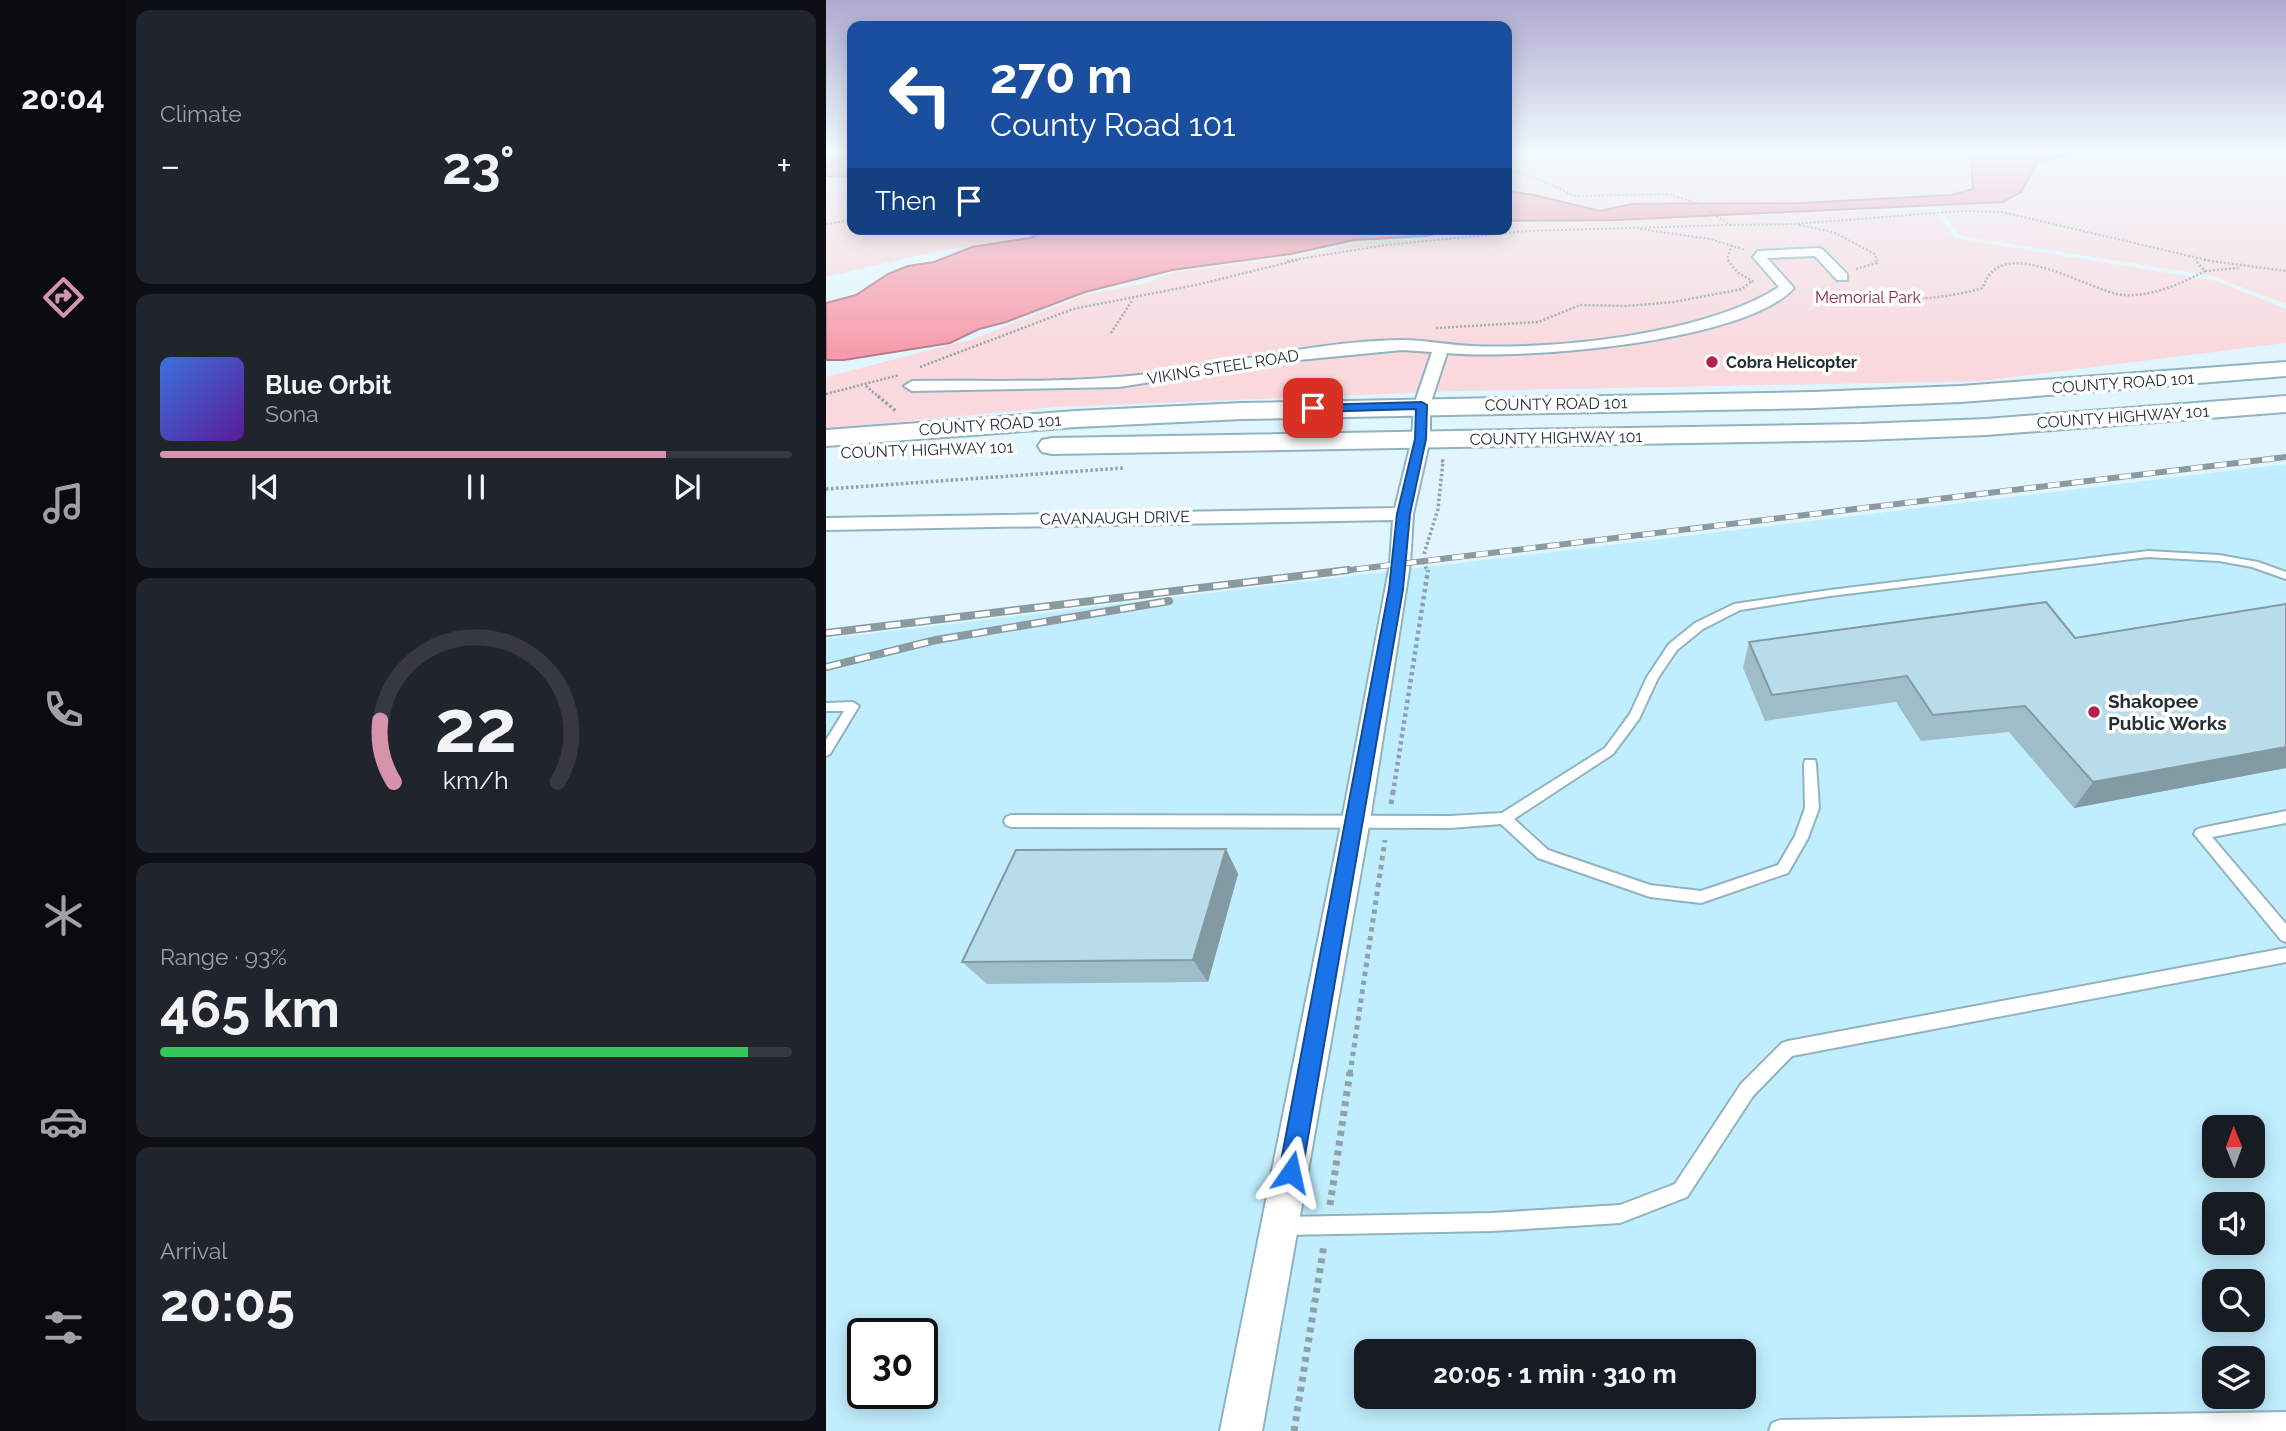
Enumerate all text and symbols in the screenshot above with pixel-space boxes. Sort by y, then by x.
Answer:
text: 270 m [990,47,1133,104]
icon: left [875,49,966,140]
text: 20:04 [21,79,105,116]
text: Climate [160,100,242,127]
text: County Road 101 [990,106,1236,143]
text: 23° [442,135,515,196]
text: − [160,143,180,188]
text: + [776,143,792,188]
icon: arrive [950,182,988,220]
text: Then [875,186,936,216]
icon: directions [39,273,88,322]
park label: Memorial Park [1815,288,1921,307]
street label: VIKING STEEL ROAD [1146,346,1300,388]
place label: Cobra Helicopter [1726,353,1857,372]
marker: Cobra Helicopter [1704,354,1720,370]
street label: COUNTY ROAD 101 [2051,369,2195,397]
text: Blue Orbit [265,370,392,400]
pin [1283,378,1343,438]
icon: arrive [1294,389,1332,427]
street label: COUNTY ROAD 101 [1484,393,1628,415]
text: Sona [265,400,319,427]
street label: COUNTY HIGHWAY 101 [2036,401,2210,433]
street label: COUNTY ROAD 101 [918,411,1062,439]
street label: COUNTY HIGHWAY 101 [1469,427,1643,449]
street label: COUNTY HIGHWAY 101 [840,437,1014,463]
icon: previous [246,468,284,506]
icon: pause [457,468,495,506]
icon: next [668,468,706,506]
icon: music [39,479,88,528]
street label: CAVANAUGH DRIVE [1040,507,1190,529]
text: 22 [435,684,517,769]
icon: phone [39,685,88,734]
place label: Shakopee Public Works [2108,690,2227,734]
marker: Shakopee Public Works [2086,704,2102,720]
text: km/h [443,764,509,794]
icon: climate [39,891,88,940]
text: Range · 93% [160,943,287,970]
text: 465 km [160,978,340,1039]
icon: car [39,1097,88,1146]
north arrow [2202,1115,2264,1178]
map controls [2202,1115,2265,1409]
position arrow [1254,1135,1328,1209]
button: sound [2202,1192,2265,1255]
text: Arrival [160,1237,227,1264]
button: search [2202,1269,2265,1332]
text: 20:05 [160,1272,295,1333]
icon: filters [39,1303,88,1352]
speed limit sign: 30 [847,1318,938,1409]
button: layers [2202,1346,2265,1409]
text: 20:05 · 1 min · 310 m [1433,1359,1677,1389]

